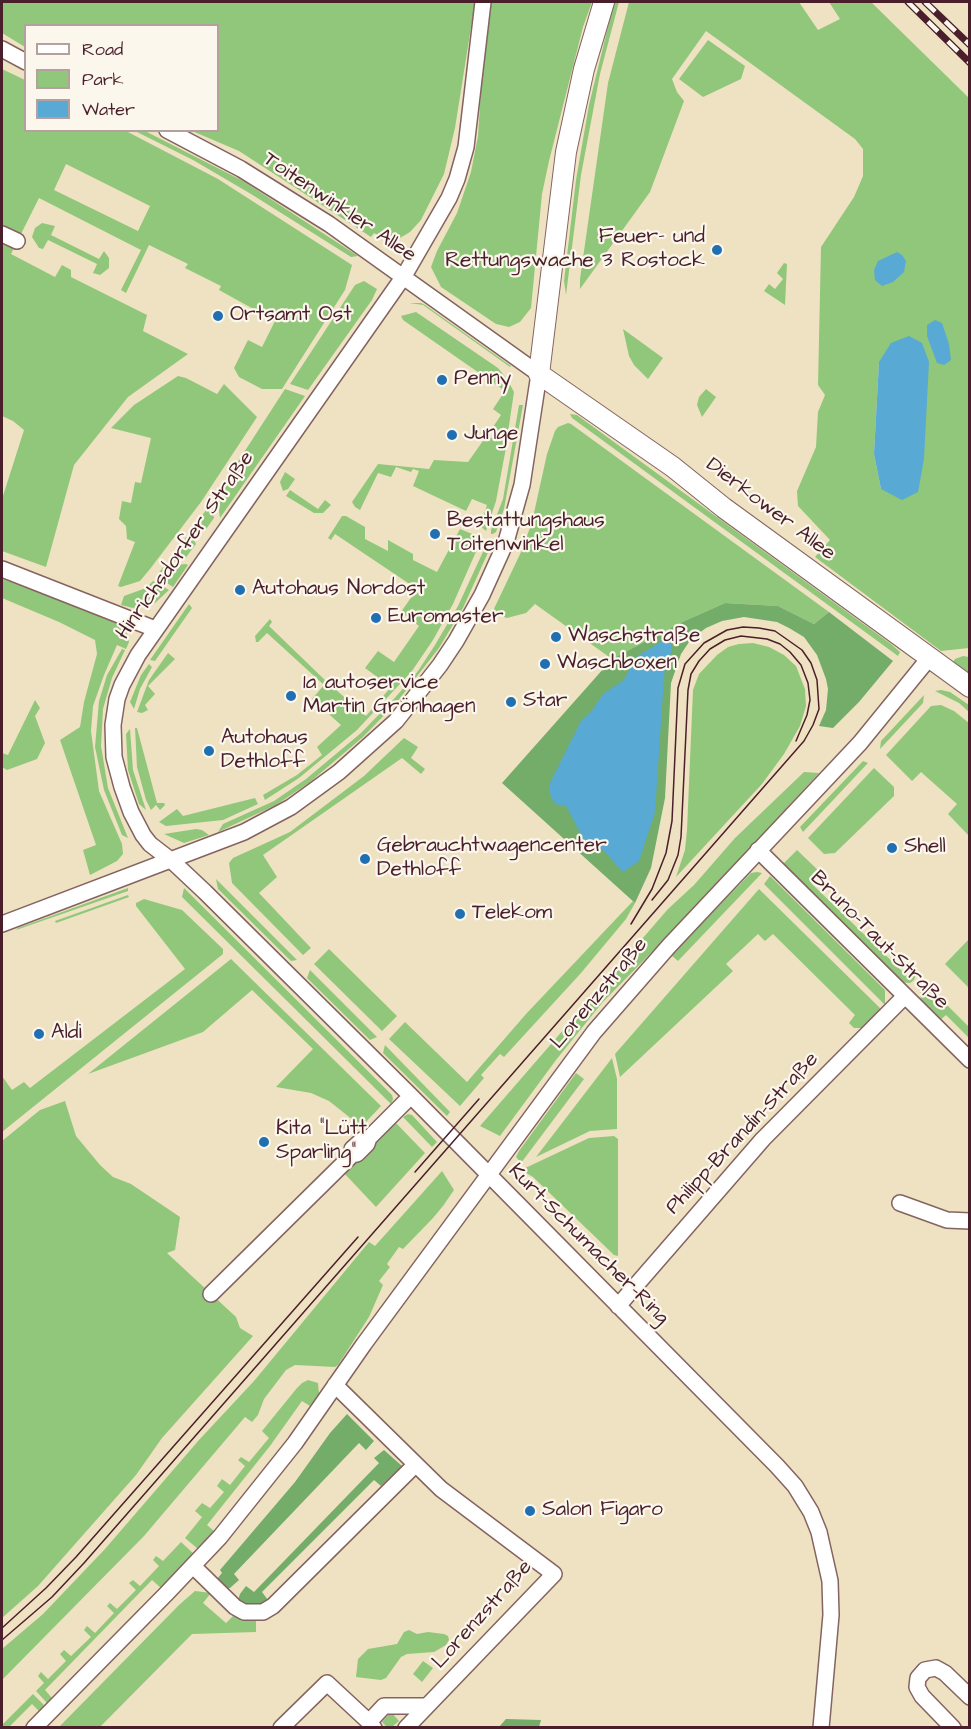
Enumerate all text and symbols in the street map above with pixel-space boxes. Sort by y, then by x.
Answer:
legend [24,24,219,132]
text: Road [82,37,123,62]
text: Park [82,67,124,92]
text: Water [82,97,135,122]
street label: Toitenwinkler Allee [258,147,420,269]
place label: Feuer- und Rettungswache 3 Rostock [445,225,705,275]
marker: Feuer- und Rettungswache 3 Rostock [710,243,724,257]
place label: Ortsamt Ost [230,303,352,329]
marker: Ortsamt Ost [211,309,225,323]
place label: Penny [454,367,511,393]
marker: Penny [435,373,449,387]
place label: Junge [464,422,518,448]
marker: Junge [445,428,459,442]
street label: Hinrichsdorfer Straße [111,447,261,645]
street label: Dierkower Allee [700,453,840,567]
place label: Bestattungshaus Toitenwinkel [447,509,605,559]
marker: Bestattungshaus Toitenwinkel [428,527,442,541]
place label: Autohaus Nordost [252,577,425,603]
marker: Autohaus Nordost [233,583,247,597]
place label: Euromaster [388,605,504,631]
marker: Euromaster [369,611,383,625]
place label: Waschstraße [568,624,700,650]
marker: Waschstraße [549,630,563,644]
place label: Waschboxen [557,651,677,677]
marker: Waschboxen [538,657,552,671]
place label: 1a autoservice Martin Grönhagen [303,671,475,721]
marker: 1a autoservice Martin Grönhagen [284,689,298,703]
place label: Star [523,689,567,715]
marker: Star [504,695,518,709]
place label: Autohaus Dethloff [221,726,308,776]
marker: Autohaus Dethloff [202,744,216,758]
place label: Gebrauchtwagencenter Dethloff [377,834,607,884]
place label: Shell [904,835,946,861]
marker: Shell [885,841,899,855]
marker: Gebrauchtwagencenter Dethloff [358,852,372,866]
street label: Bruno-Taut-Straße [804,866,954,1016]
place label: Telekom [472,901,552,927]
marker: Telekom [453,907,467,921]
street label: Lorenzstraße [546,933,654,1055]
place label: Aldi [51,1021,82,1047]
marker: Aldi [32,1027,46,1041]
street label: Philipp-Brandin-Straße [661,1048,825,1220]
place label: Kita "Lütt Sparling" [276,1117,367,1167]
marker: Kita "Lütt Sparling" [257,1135,271,1149]
street label: Kurt-Schumacher-Ring [502,1159,674,1331]
place label: Salon Figaro [542,1498,663,1524]
marker: Salon Figaro [523,1504,537,1518]
street label: Lorenzstraße [428,1555,538,1675]

